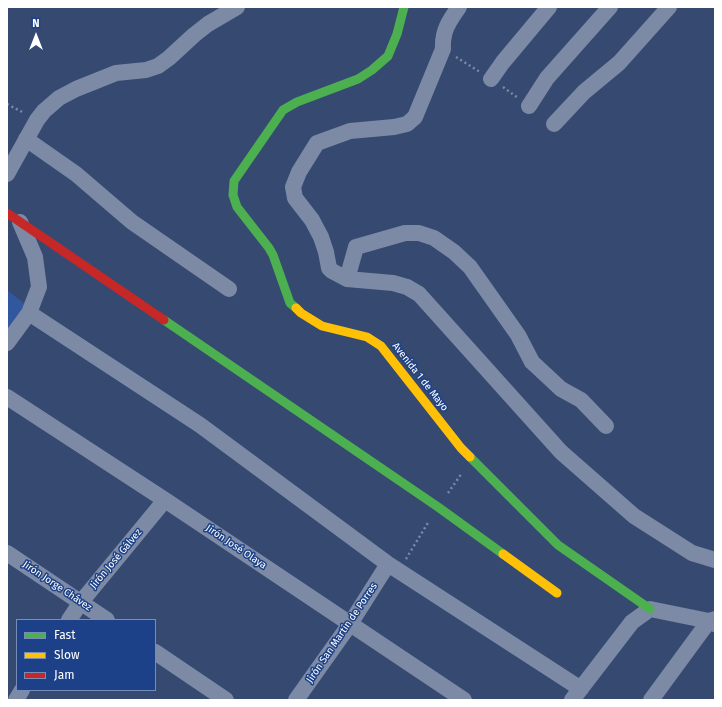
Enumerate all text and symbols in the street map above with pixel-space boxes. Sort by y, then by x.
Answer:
north arrow [16,16,56,56]
text: N [32,17,40,30]
street label: Avenida 1 de Mayo [390,340,450,414]
street label: Jirón José Olaya [203,522,269,572]
street label: Jirón José Gálvez [87,527,145,591]
street label: Jirón Jorge Chávez [20,558,94,614]
street label: Jirón San Martín de Porres [304,581,380,685]
legend [16,619,156,691]
text: Fast [54,628,76,642]
text: Slow [54,648,80,662]
text: Jam [54,668,74,682]

